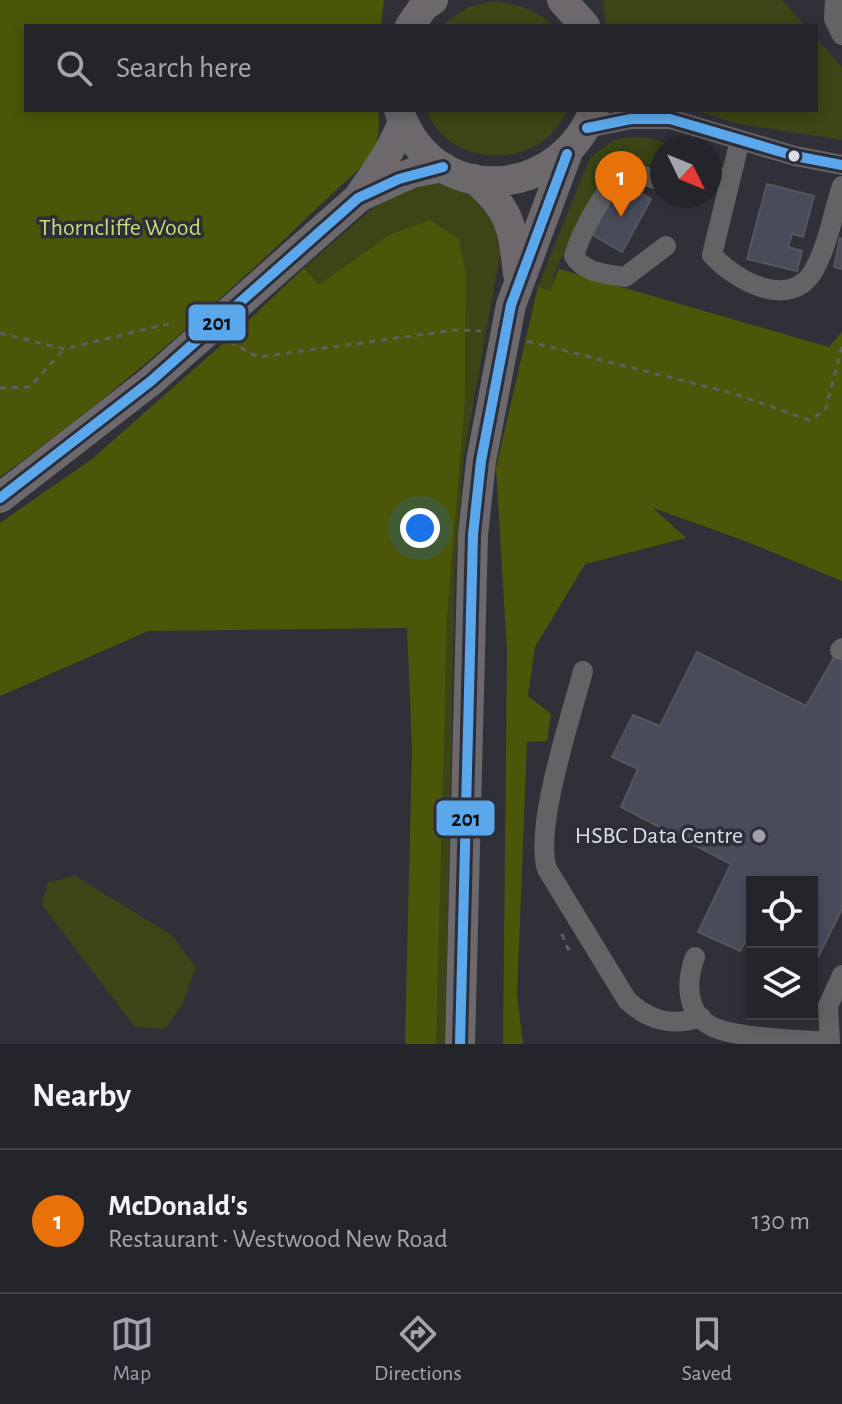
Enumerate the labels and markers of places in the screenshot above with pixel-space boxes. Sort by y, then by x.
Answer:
unlabelled marker [786,148,802,164]
pin: 1 [595,151,647,217]
place label: HSBC Data Centre [575,824,743,848]
marker: HSBC Data Centre [750,827,768,845]

